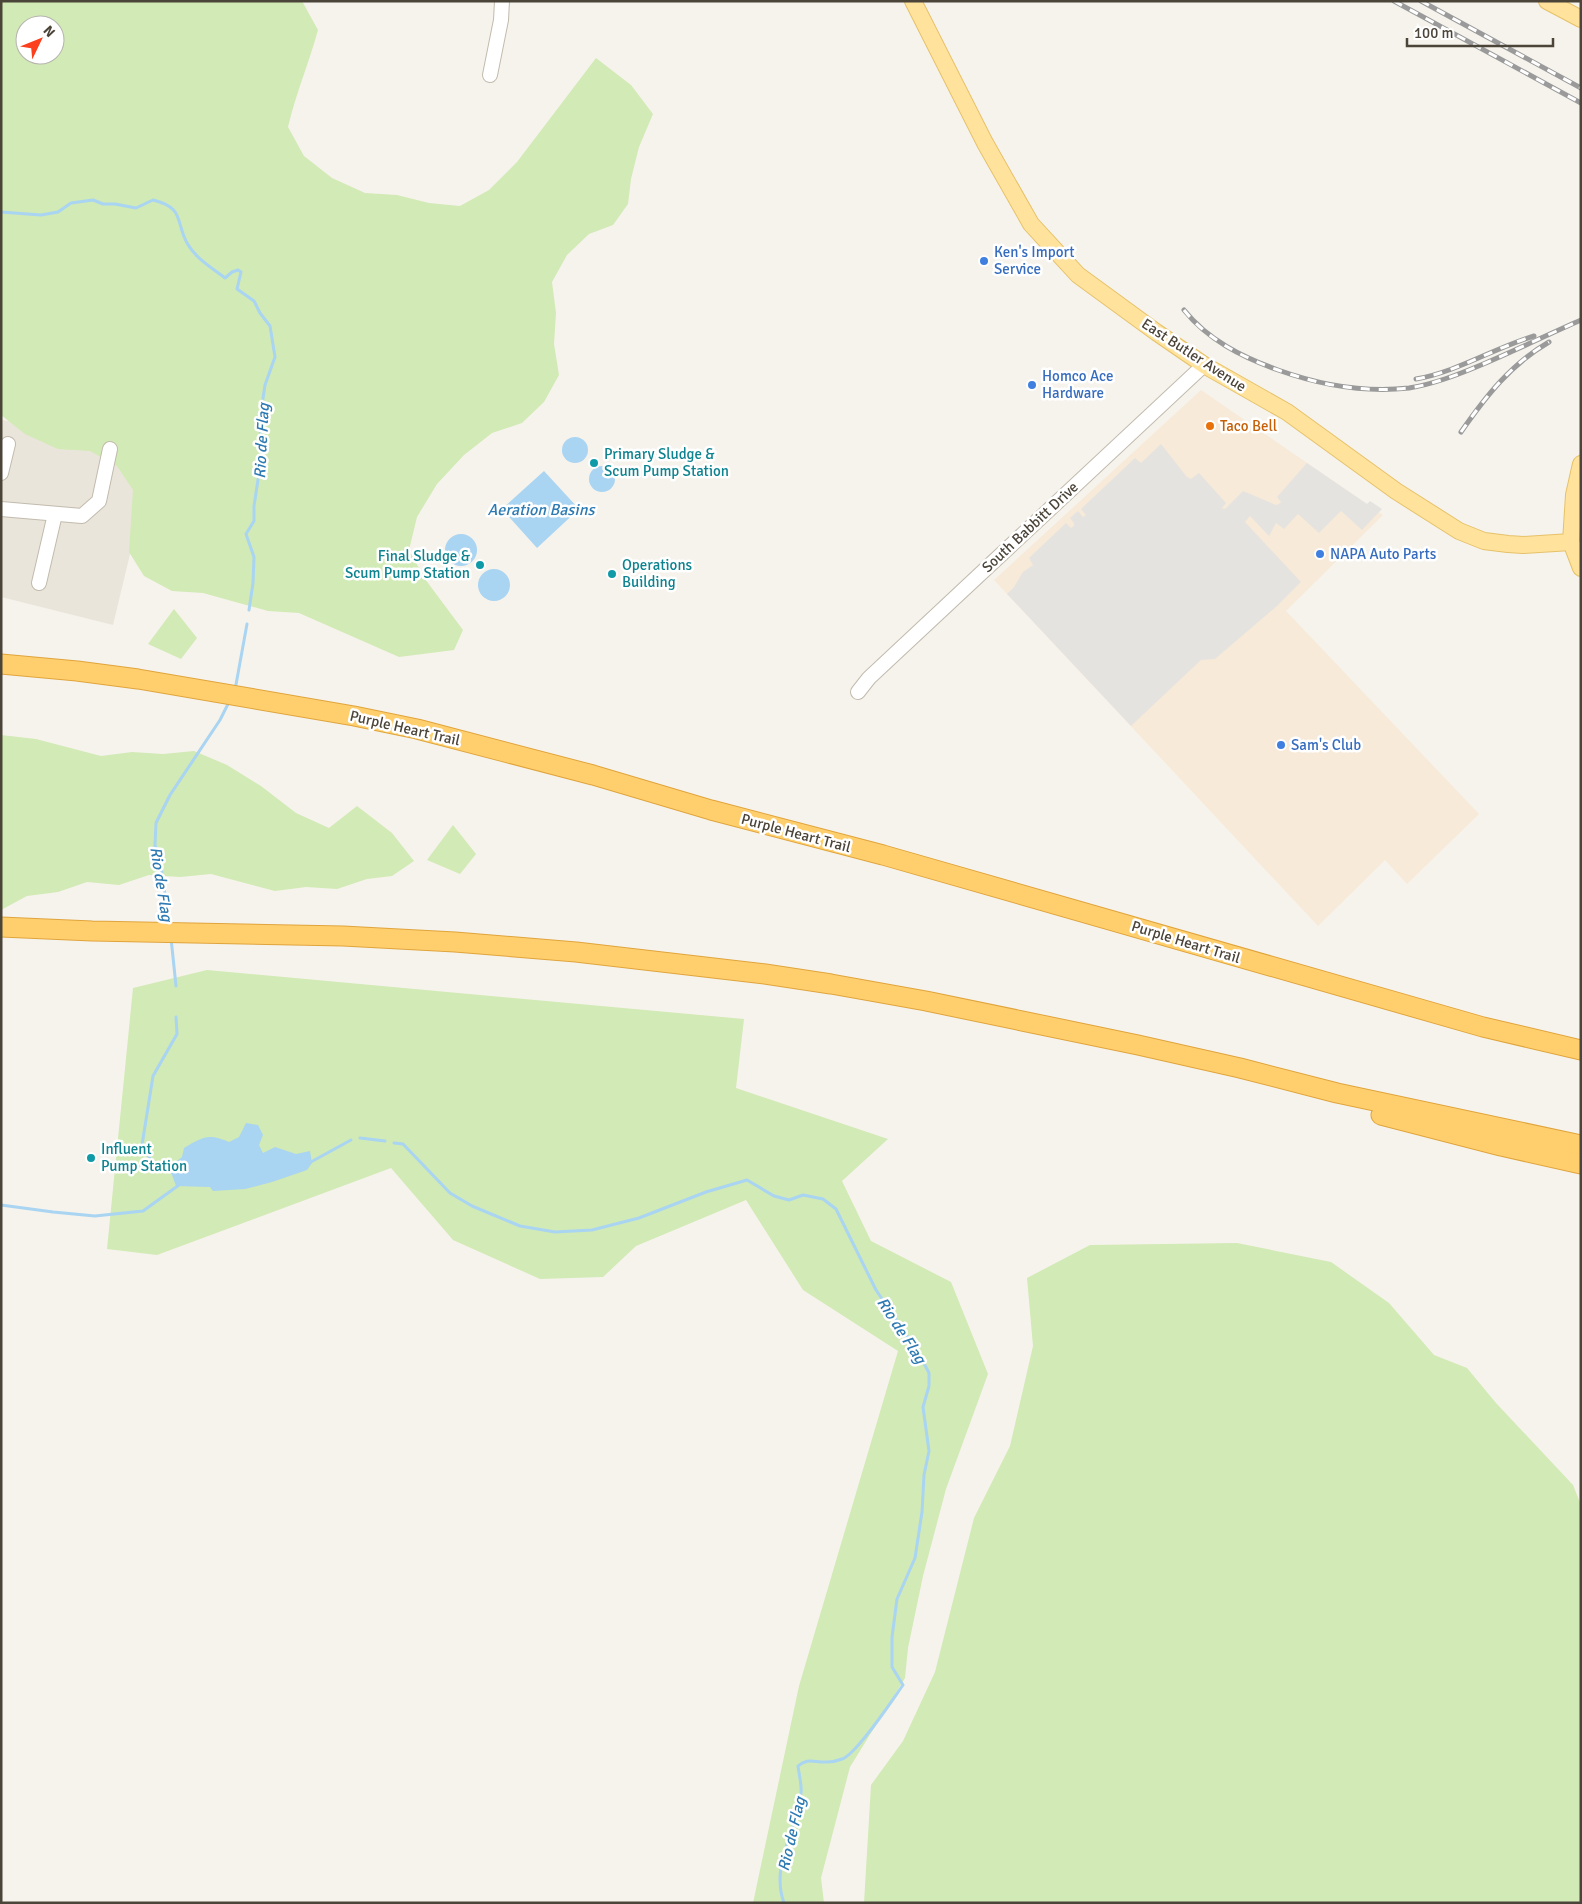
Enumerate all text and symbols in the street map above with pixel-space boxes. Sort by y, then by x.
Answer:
north arrow [15,15,65,65]
scale bar [1407,15,1553,47]
text: N [40,22,59,41]
text: 100 m [1414,24,1454,42]
place label: Ken's Import Service [994,243,1075,278]
marker: Ken's Import Service [978,255,990,267]
street label: East Butler Avenue [1138,314,1250,396]
place label: Homco Ace Hardware [1042,367,1114,402]
marker: Homco Ace Hardware [1026,379,1038,391]
water label: Rio de Flag [250,401,274,479]
place label: Taco Bell [1220,417,1277,435]
marker: Taco Bell [1204,420,1216,432]
place label: Primary Sludge & Scum Pump Station [604,445,729,480]
marker: Primary Sludge & Scum Pump Station [588,457,600,469]
street label: South Babbitt Drive [978,478,1082,576]
water label: Aeration Basins [488,500,596,520]
place label: NAPA Auto Parts [1330,545,1437,563]
place label: Final Sludge & Scum Pump Station [345,547,471,582]
marker: NAPA Auto Parts [1314,548,1326,560]
place label: Operations Building [622,556,693,591]
marker: Final Sludge & Scum Pump Station [474,559,486,571]
marker: Operations Building [606,568,618,580]
street label: Purple Heart Trail [348,707,462,749]
place label: Sam's Club [1291,736,1361,754]
marker: Sam's Club [1275,739,1287,751]
street label: Purple Heart Trail [739,810,853,856]
water label: Rio de Flag [145,845,177,924]
street label: Purple Heart Trail [1129,917,1243,967]
place label: Influent Pump Station [101,1140,187,1175]
marker: Influent Pump Station [85,1152,97,1164]
water label: Rio de Flag [872,1293,931,1369]
water label: Rio de Flag [774,1794,811,1873]

